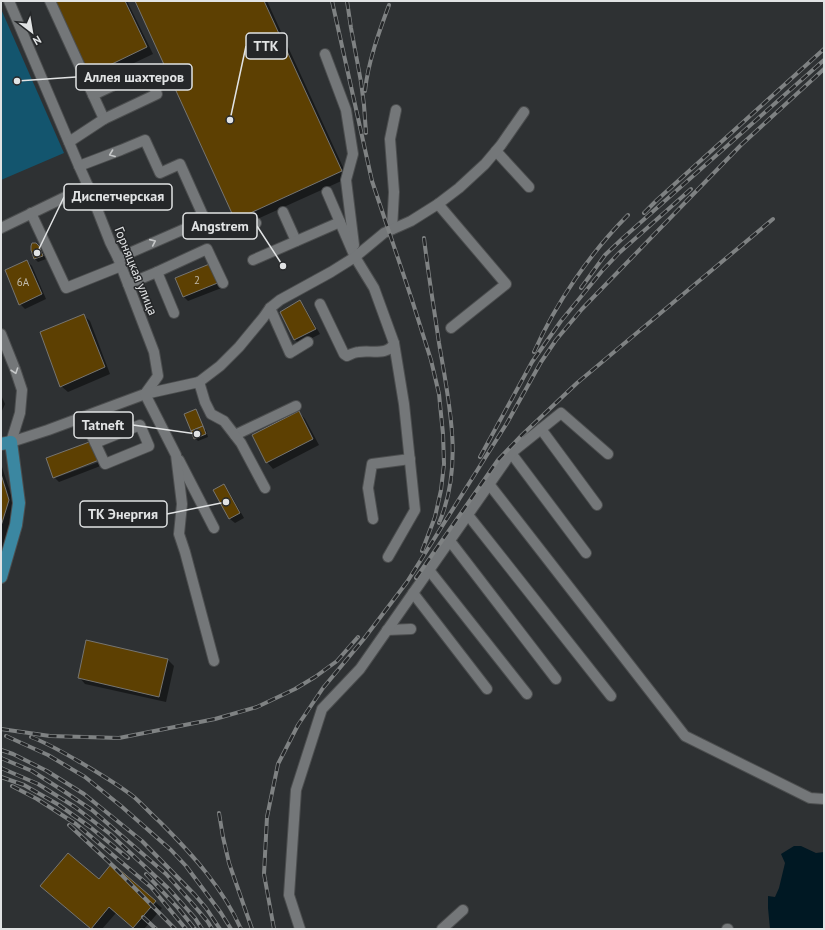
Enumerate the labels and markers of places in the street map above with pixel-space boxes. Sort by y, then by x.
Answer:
callout: ТТК [246,33,287,59]
callout: Аллея шахтеров [76,64,192,90]
callout: Диспетчерская [64,184,172,210]
callout: Angstrem [183,213,257,239]
callout: Tatneft [74,412,133,438]
callout: ТК Энергия [80,501,167,527]

